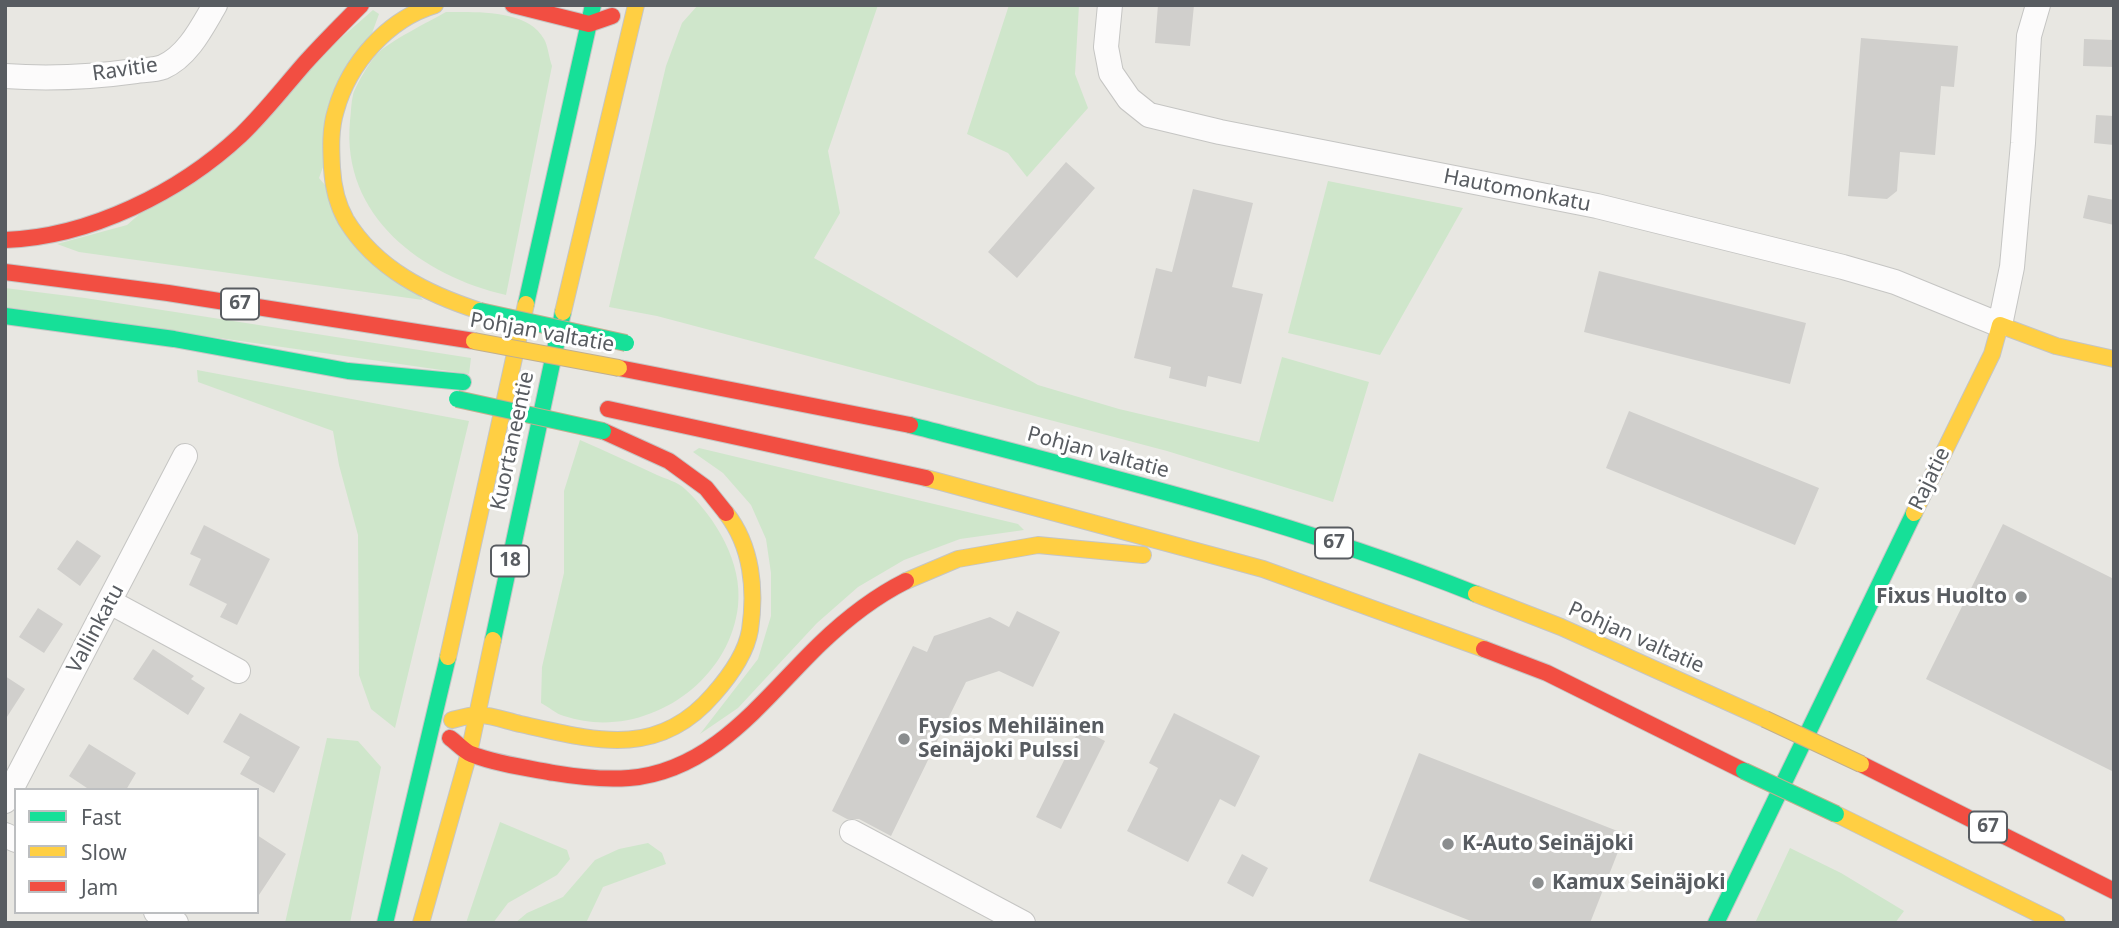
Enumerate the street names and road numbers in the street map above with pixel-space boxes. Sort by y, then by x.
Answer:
street label: Ravitie [91,53,159,87]
street label: Hautomonkatu [1441,164,1593,218]
road number: 67 [221,288,259,320]
street label: Pohjan valtatie [468,308,616,358]
street label: Kuortaneentie [486,369,540,513]
street label: Pohjan valtatie [1024,422,1172,484]
street label: Rajatie [1904,443,1956,515]
road number: 67 [1315,528,1353,558]
road number: 18 [491,546,529,576]
street label: Vallinkatu [62,580,130,678]
street label: Pohjan valtatie [1564,597,1708,679]
road number: 67 [1969,812,2007,842]

